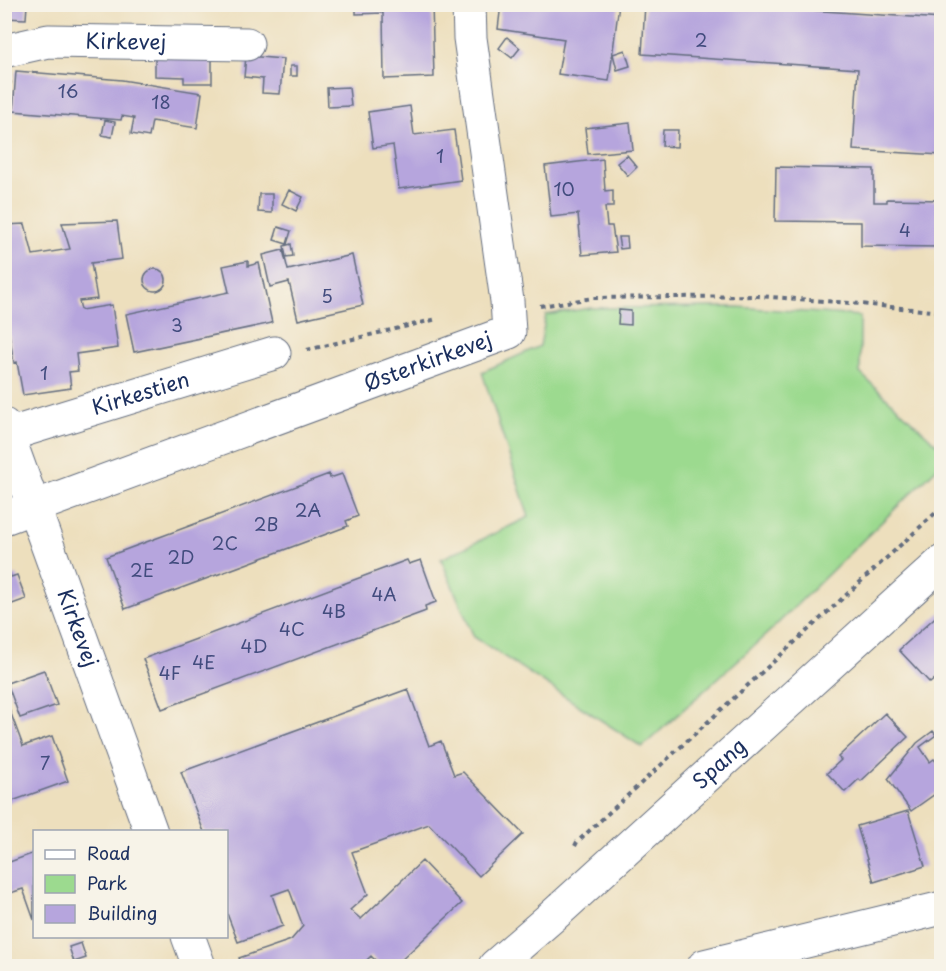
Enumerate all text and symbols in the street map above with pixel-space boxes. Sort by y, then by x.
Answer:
street label: Kirkevej [85,24,167,57]
house number: 2 [695,26,707,53]
house number: 16 [58,77,78,104]
house number: 18 [151,88,171,115]
house number: 1 [436,142,444,169]
house number: 10 [553,175,575,202]
house number: 4 [899,216,911,243]
house number: 5 [321,282,333,309]
house number: 3 [171,311,183,338]
street label: Østerkirkevej [359,322,496,398]
house number: 1 [40,359,48,386]
street label: Kirkestien [87,362,193,422]
house number: 2A [295,496,321,523]
house number: 2B [254,510,278,537]
house number: 2C [212,529,238,556]
house number: 2D [168,543,195,570]
house number: 2E [130,556,154,583]
house number: 4A [372,580,396,607]
street label: Kirkevej [50,584,108,671]
house number: 4B [322,597,346,624]
house number: 4C [279,615,305,642]
house number: 4D [241,632,267,659]
house number: 4E [192,648,216,675]
house number: 4F [159,659,181,686]
street label: Spang [684,730,752,796]
house number: 7 [40,749,50,776]
legend [33,830,228,938]
text: Road [87,839,131,866]
text: Park [87,869,127,896]
text: Building [87,899,157,926]

